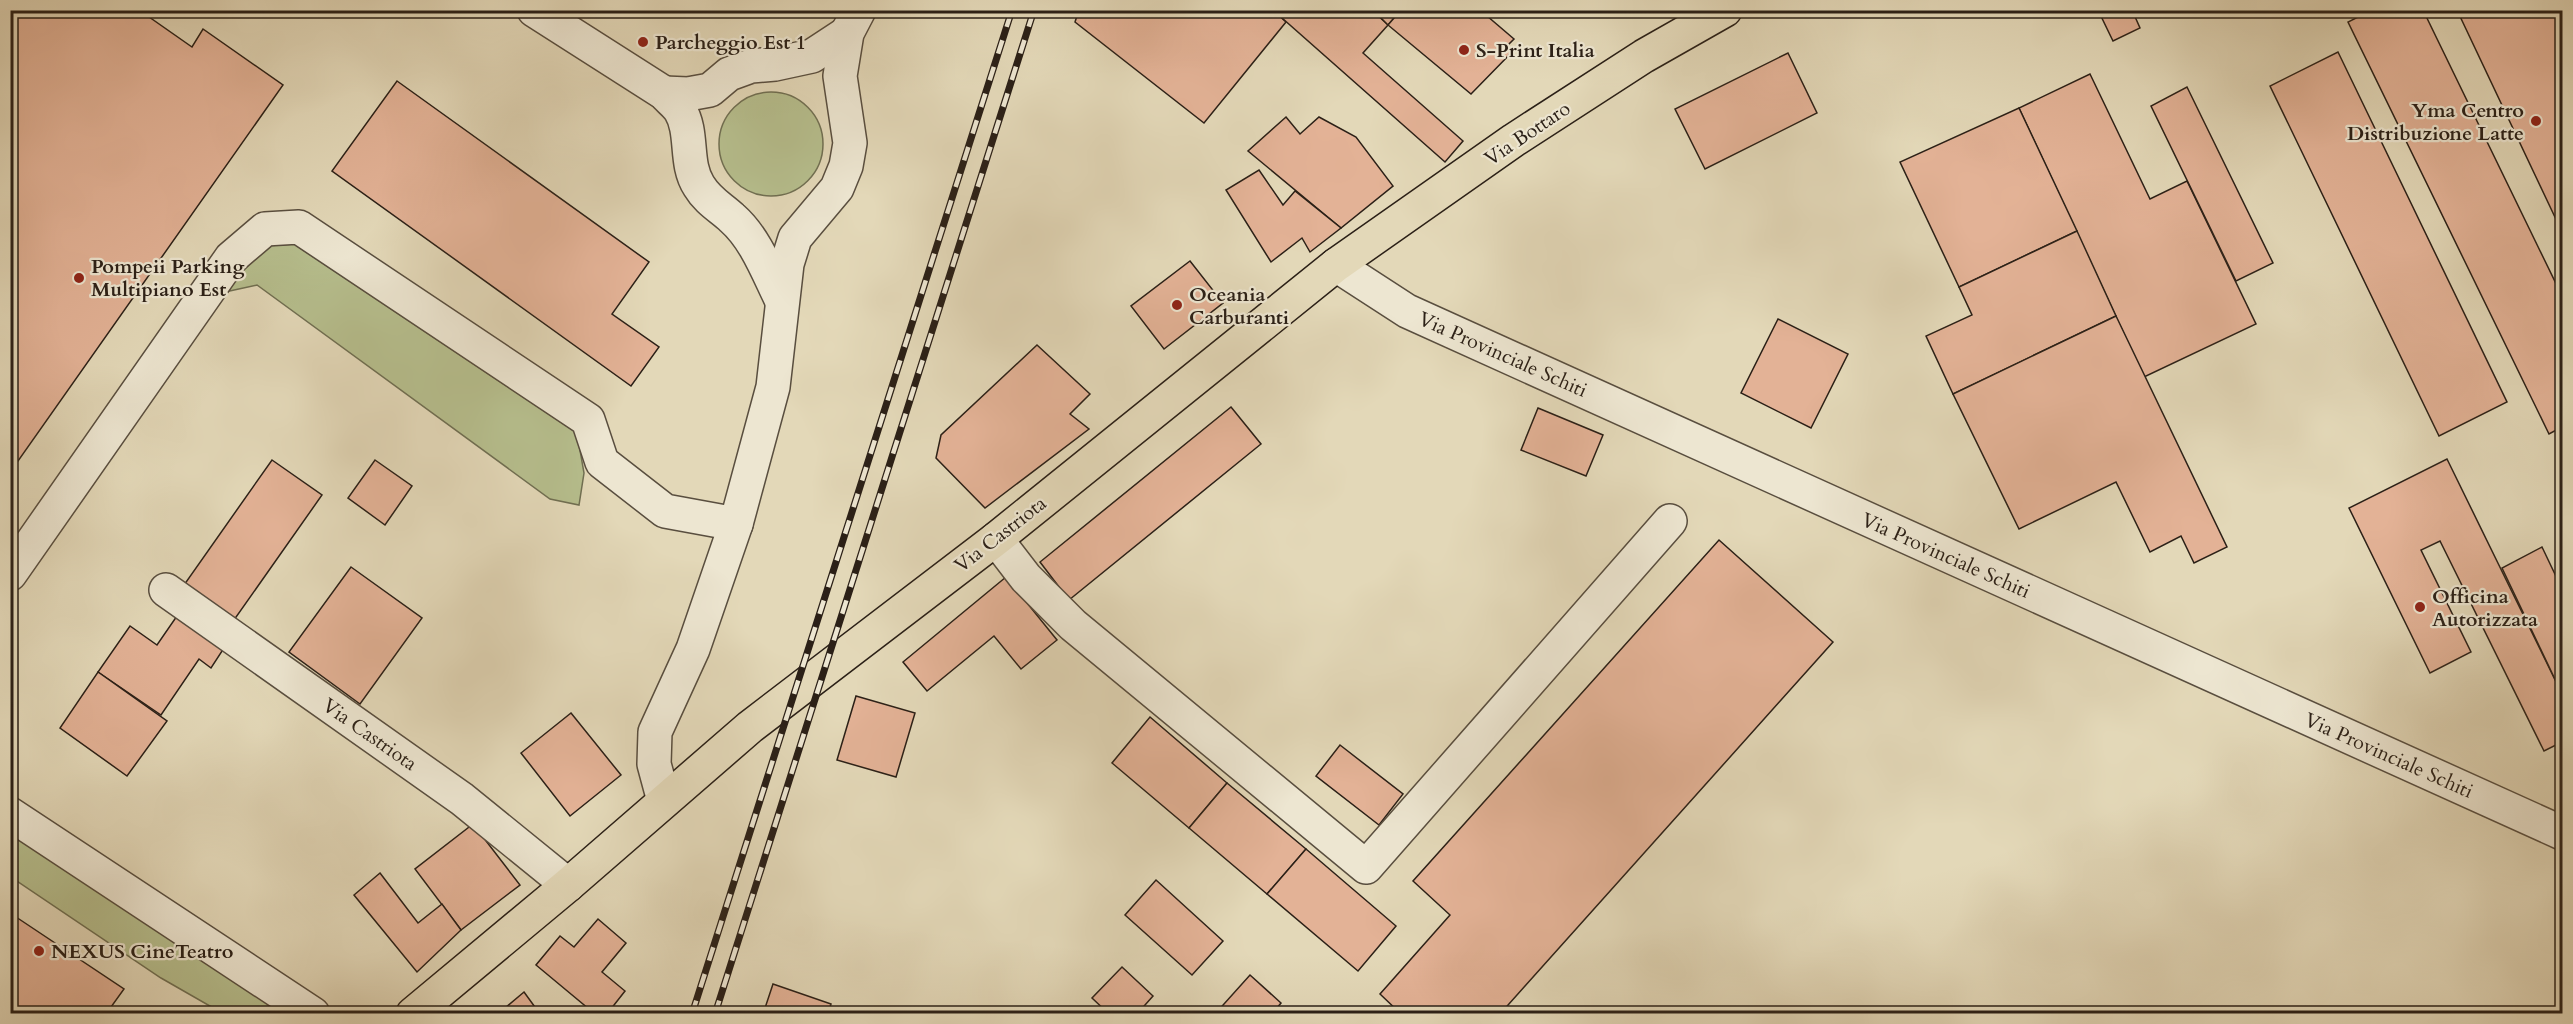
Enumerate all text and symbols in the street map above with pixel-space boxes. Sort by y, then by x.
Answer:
place label: Parcheggio Est 1 [655,29,806,56]
marker: Parcheggio Est 1 [636,35,650,49]
place label: S-Print Italia [1476,37,1595,64]
marker: S-Print Italia [1457,43,1471,57]
street label: Via Bottaro [1479,95,1576,172]
place label: Yma Centro Distribuzione Latte [2347,97,2524,147]
marker: Yma Centro Distribuzione Latte [2529,114,2543,128]
place label: Pompeii Parking Multipiano Est [91,253,244,303]
marker: Pompeii Parking Multipiano Est [72,271,86,285]
place label: Oceania Carburanti [1189,281,1289,331]
marker: Oceania Carburanti [1170,298,1184,312]
street label: Via Provinciale Schiti [1414,305,1592,404]
street label: Via Castriota [949,490,1052,579]
street label: Via Provinciale Schiti [1857,506,2035,605]
place label: Officina Autorizzata [2432,583,2538,633]
marker: Officina Autorizzata [2413,600,2427,614]
street label: Via Castriota [317,692,423,777]
street label: Via Provinciale Schiti [2300,706,2478,805]
place label: NEXUS CineTeatro [51,938,233,965]
marker: NEXUS CineTeatro [32,944,46,958]

